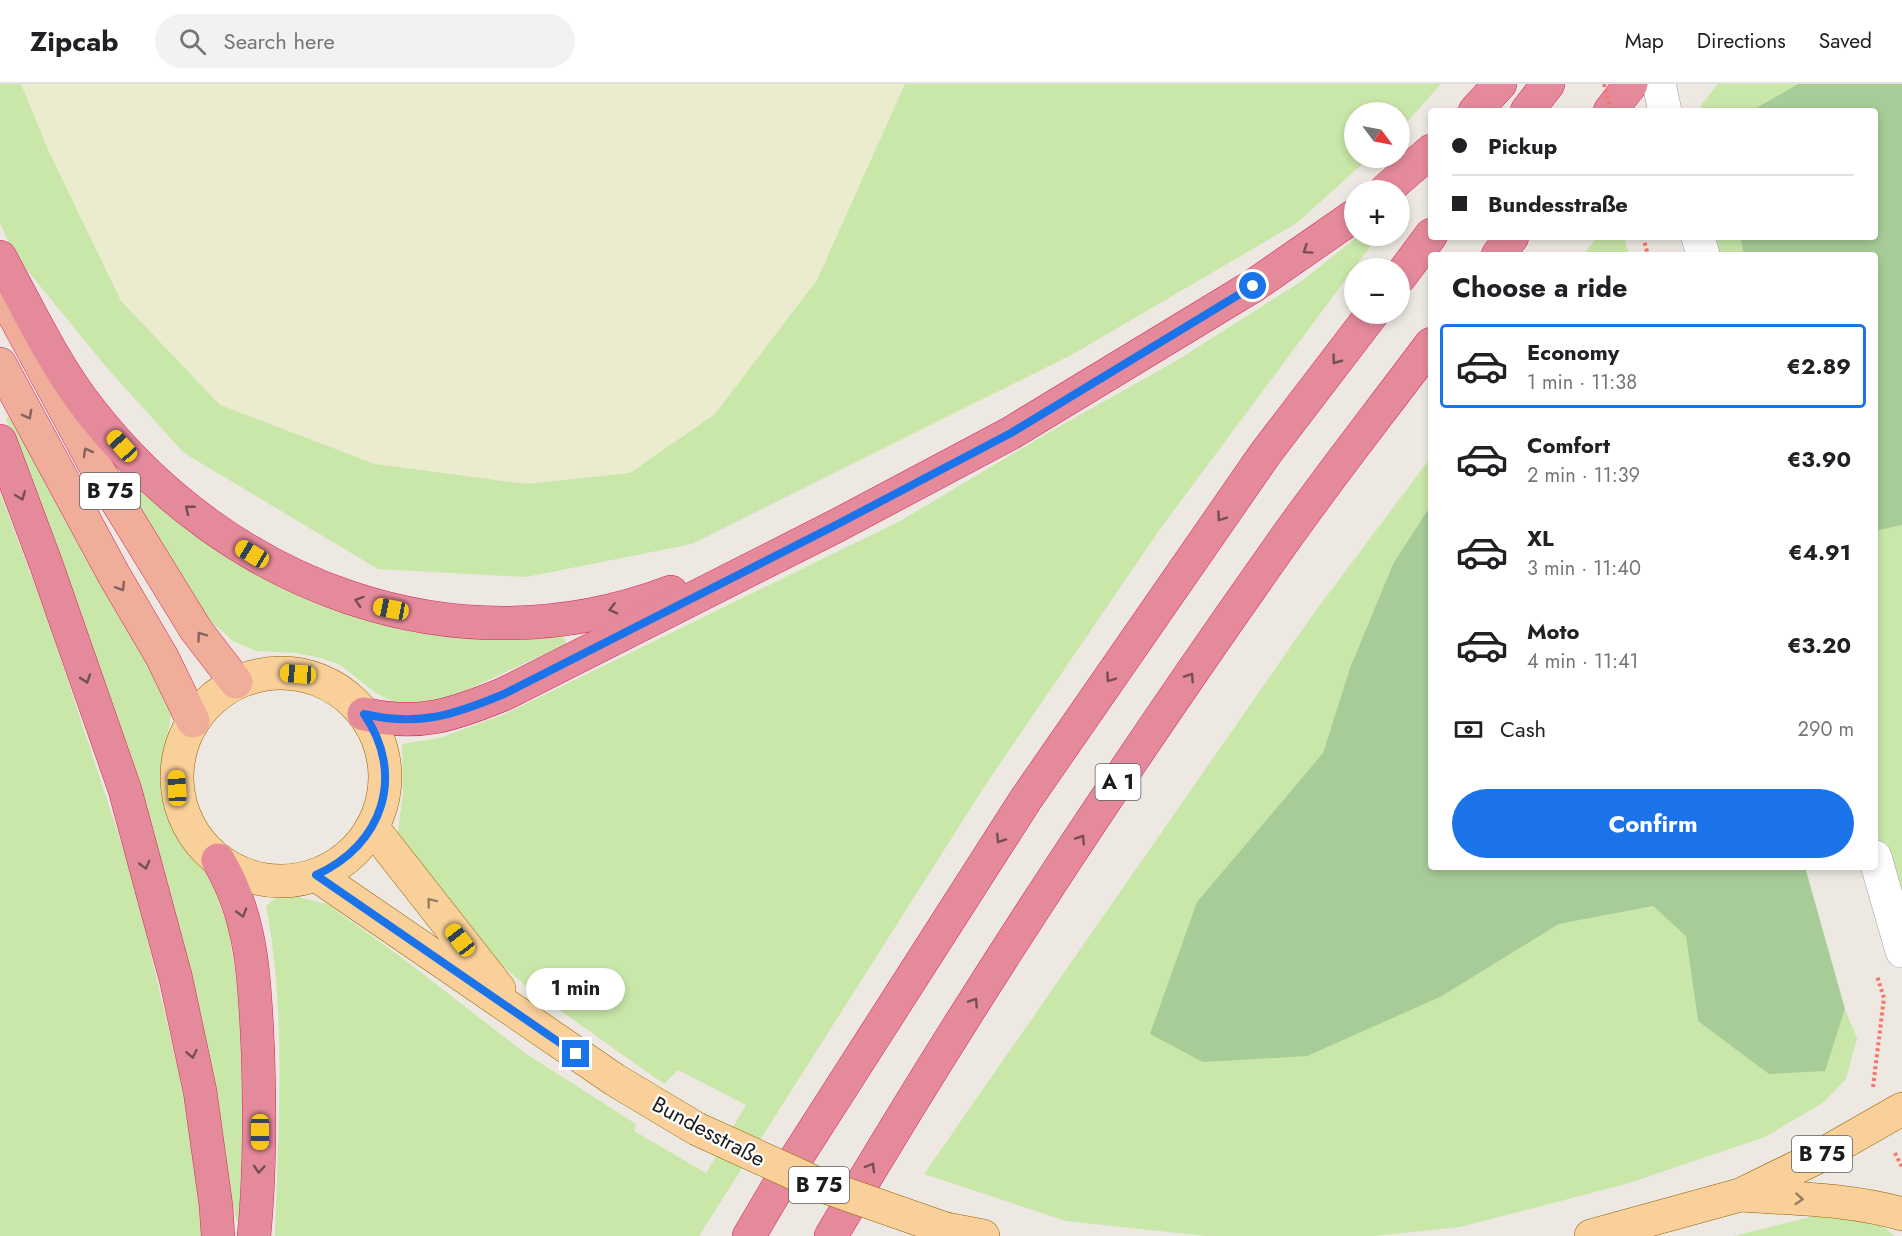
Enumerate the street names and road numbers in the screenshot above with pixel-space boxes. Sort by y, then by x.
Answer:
road number: B 75 [80,473,140,509]
road number: A 1 [1096,764,1140,800]
street label: Bundesstraße [647,1088,771,1174]
road number: B 75 [1792,1136,1852,1172]
road number: B 75 [789,1167,849,1203]

